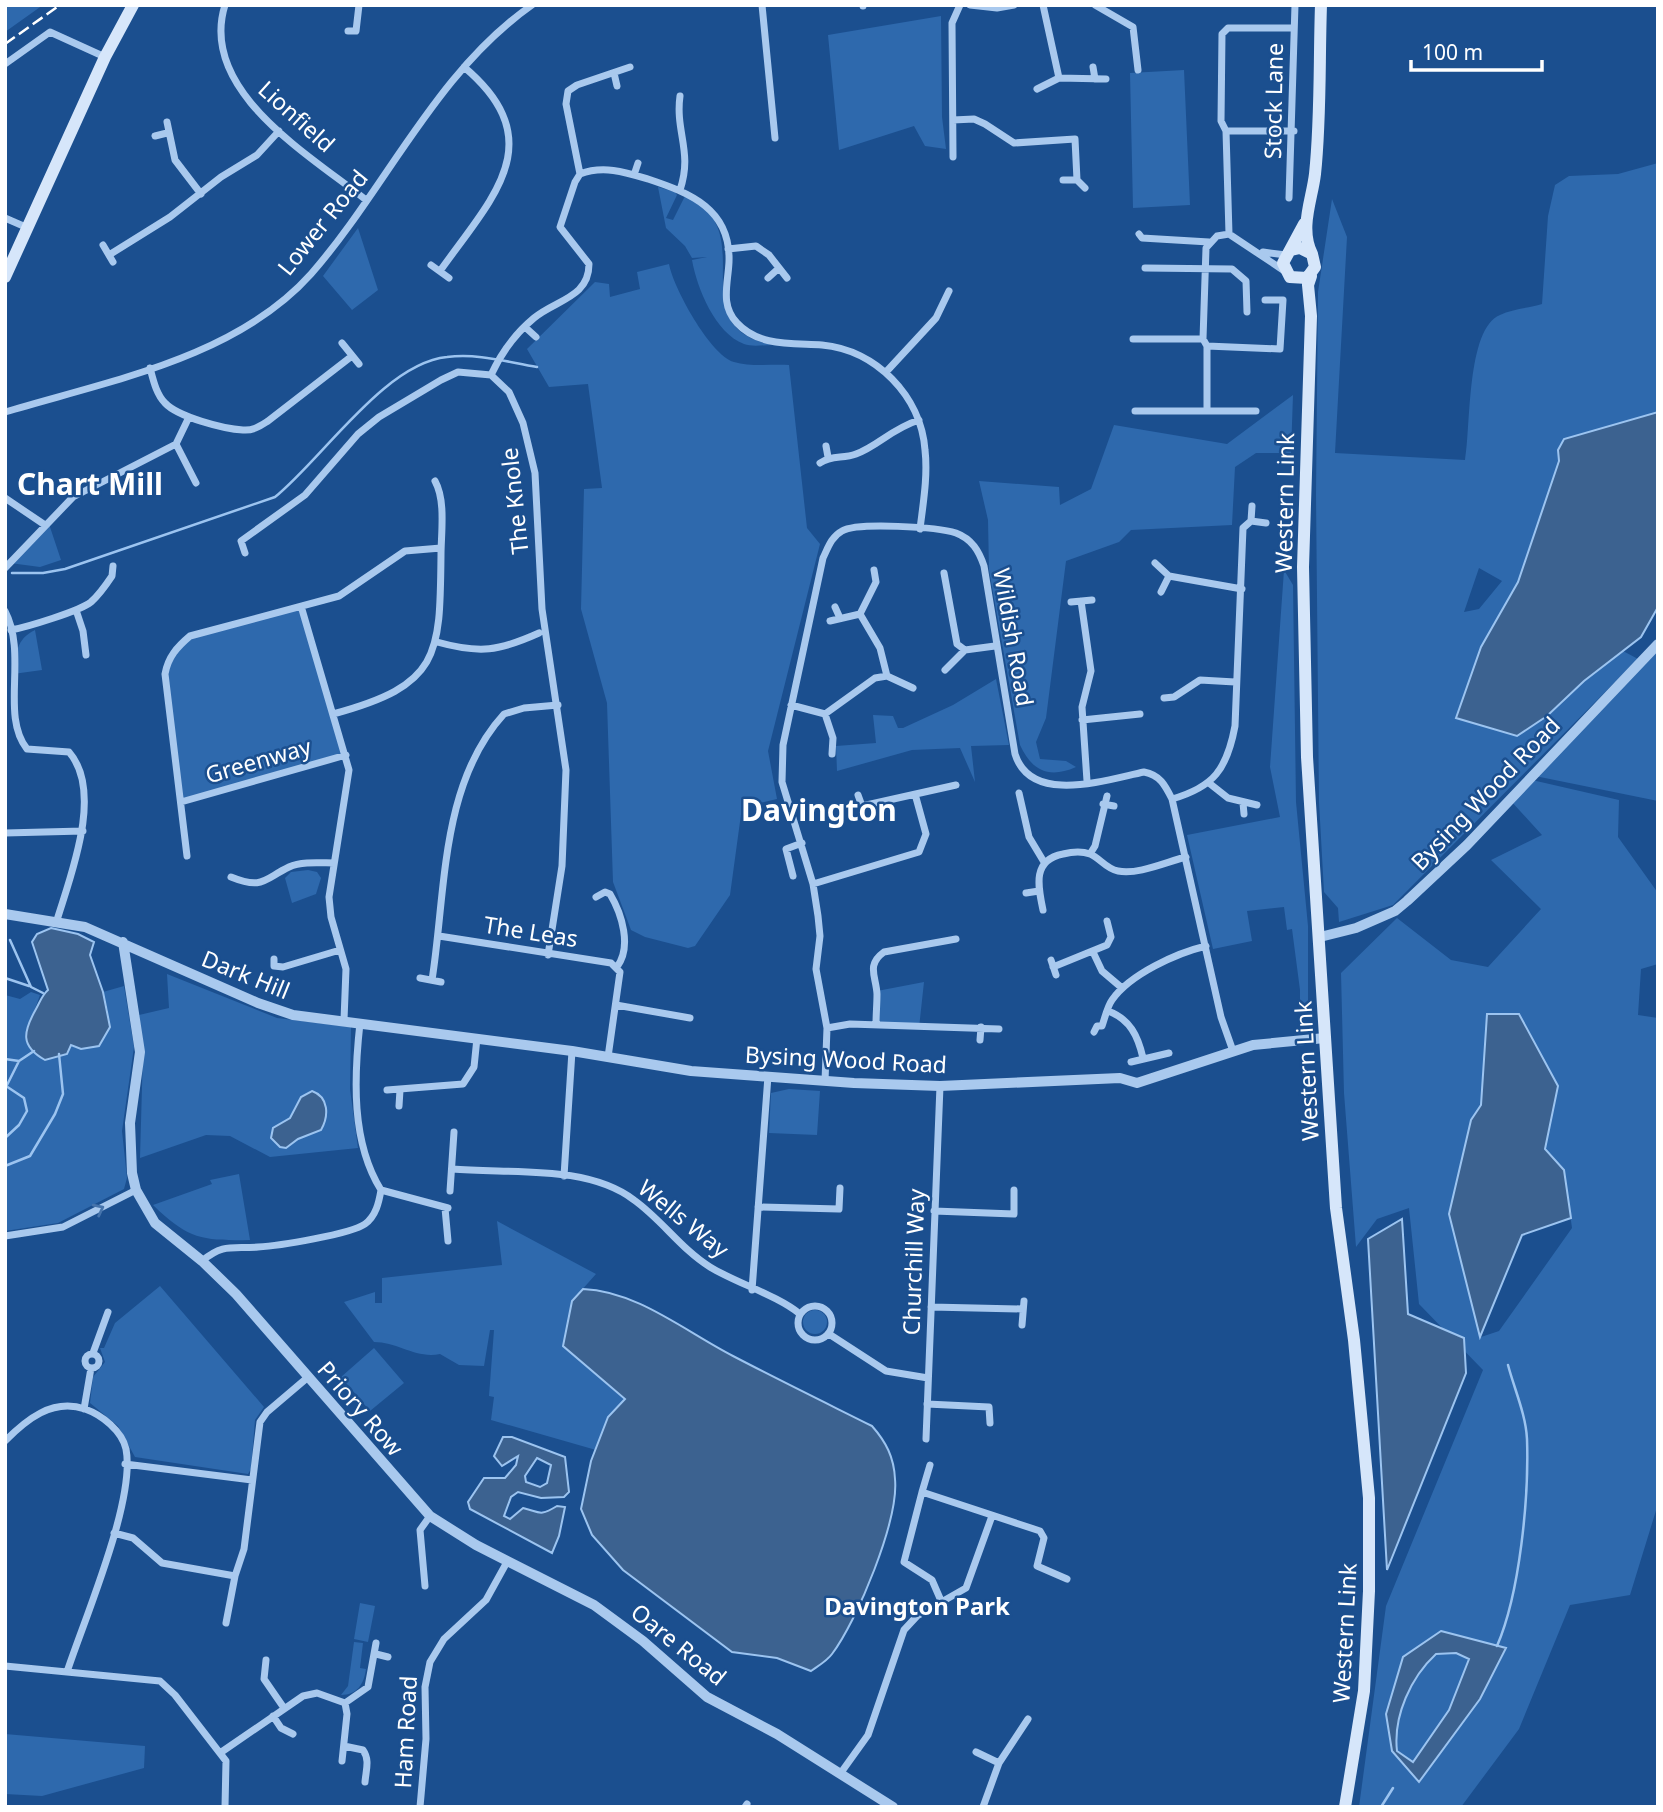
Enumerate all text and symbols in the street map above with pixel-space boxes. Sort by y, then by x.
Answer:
scale bar [1411,28,1542,72]
text: 100 m [1422,38,1483,66]
street label: Stock Lane [1256,43,1290,159]
street label: Lionfield [252,73,342,159]
street label: Lower Road [270,162,374,282]
street label: Western Link [1267,432,1301,573]
street label: The Knole [492,446,536,556]
district label: Chart Mill [17,463,163,504]
street label: Wildish Road [986,565,1042,709]
street label: Bysing Wood Road [1403,709,1567,877]
street label: Greenway [201,730,315,790]
district label: Davington [741,789,897,830]
street label: The Leas [482,908,580,954]
street label: Dark Hill [197,942,295,1006]
street label: Western Link [1286,999,1326,1142]
street label: Bysing Wood Road [744,1038,948,1080]
street label: Wells Way [632,1171,736,1265]
street label: Churchill Way [894,1188,932,1336]
one-way arrow [92,1203,104,1217]
street label: Priory Row [311,1354,411,1462]
street label: Western Link [1324,1561,1364,1704]
district label: Davington Park [824,1589,1010,1622]
street label: Oare Road [625,1596,733,1692]
street label: Ham Road [386,1675,424,1789]

